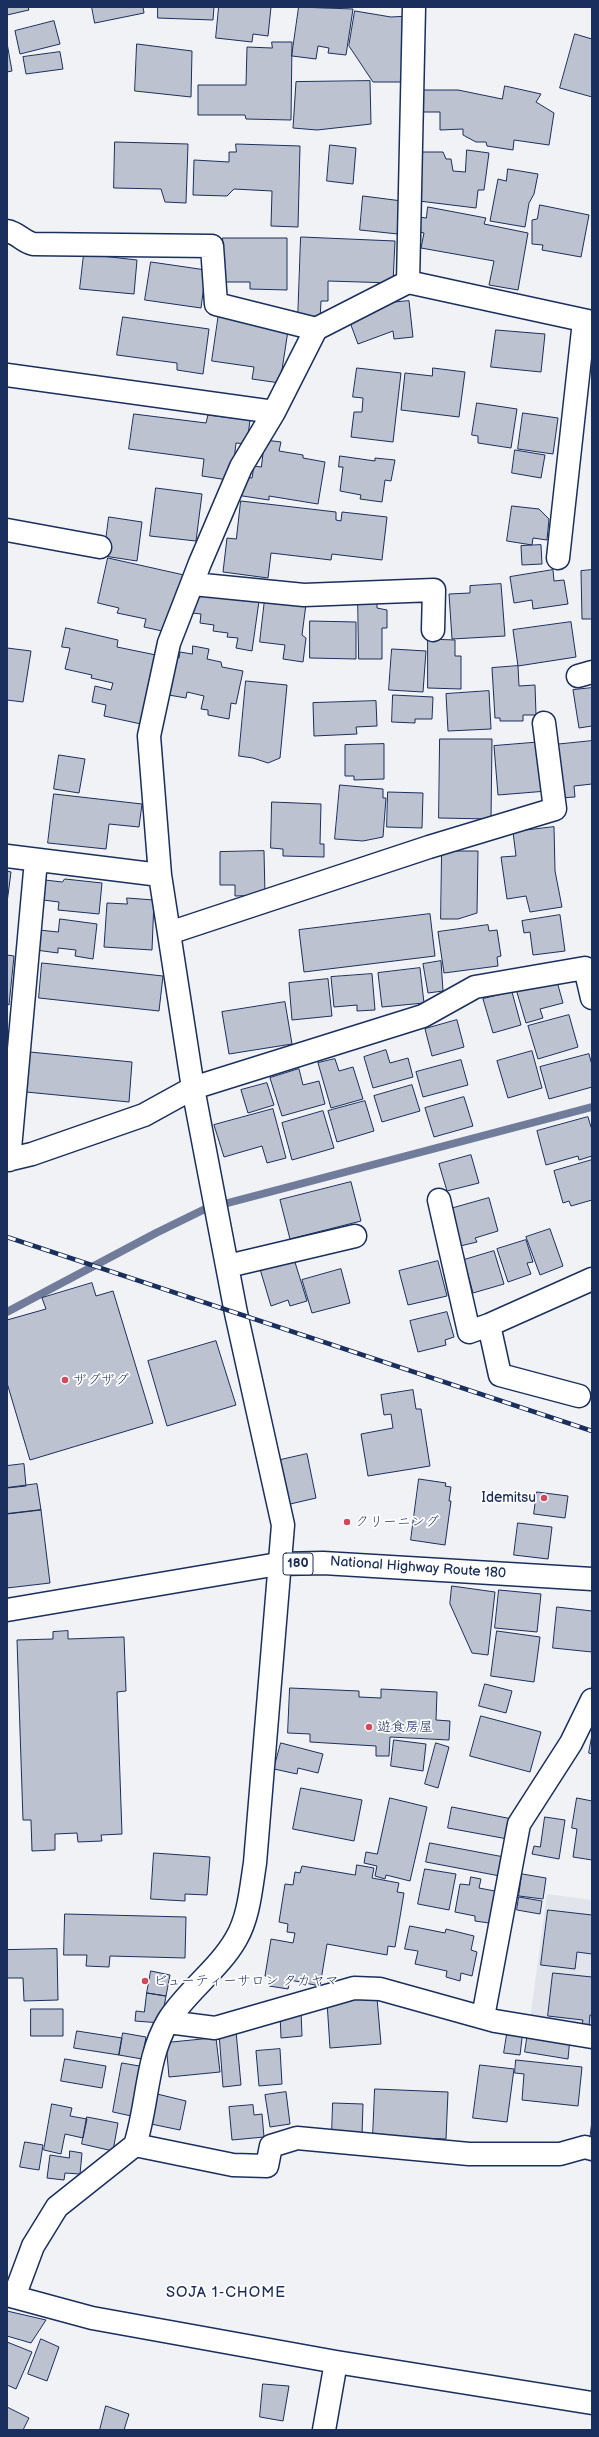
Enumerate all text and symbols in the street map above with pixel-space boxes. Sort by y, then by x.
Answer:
place label: ザグザグ [73,1372,129,1388]
marker: ザグザグ [60,1375,70,1385]
place label: Idemitsu [482,1490,536,1506]
marker: Idemitsu [539,1493,549,1503]
place label: クリーニング [355,1514,439,1530]
marker: クリーニング [342,1517,352,1527]
road number: 180 [283,1553,313,1575]
street label: National Highway Route 180 [329,1553,507,1583]
place label: 遊食房屋 [377,1719,433,1735]
marker: 遊食房屋 [364,1722,374,1732]
place label: ビューティーサロン タカヤマ [153,1973,339,1989]
marker: ビューティーサロン タカヤマ [140,1976,150,1986]
district label: SOJA 1-CHOME [166,2284,286,2302]

